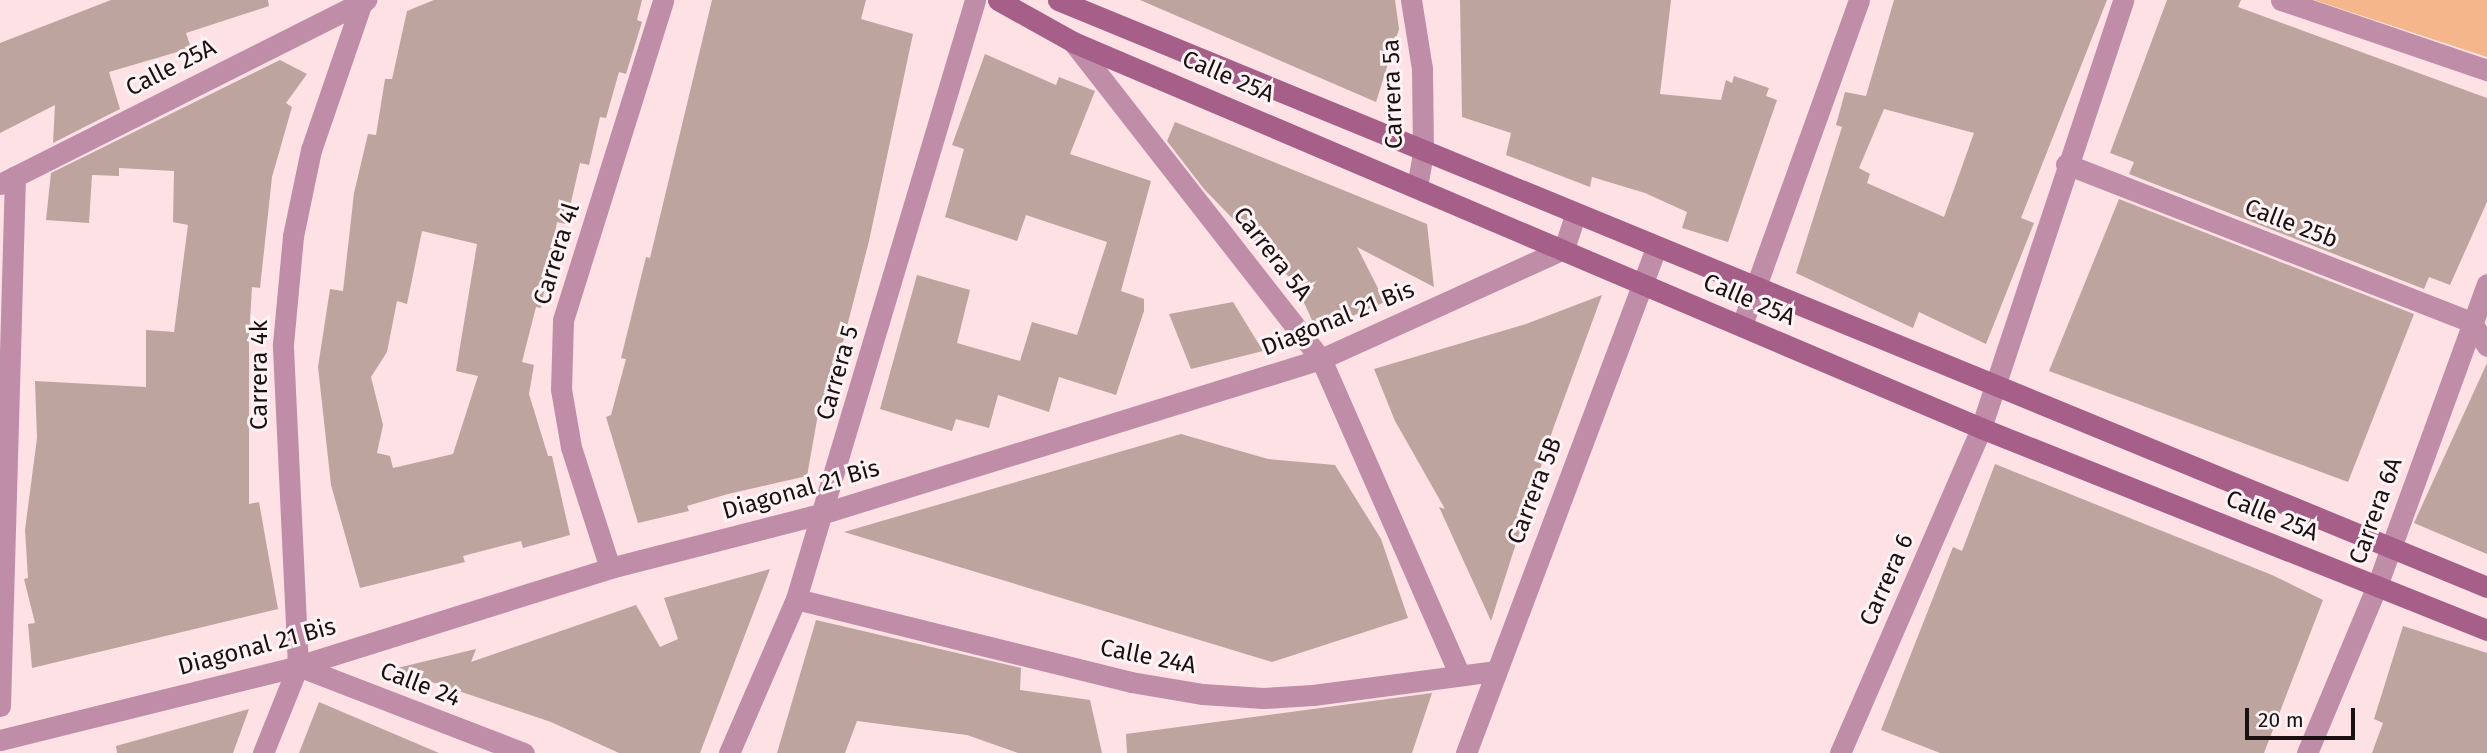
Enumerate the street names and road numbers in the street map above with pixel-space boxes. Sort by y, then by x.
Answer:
street label: Calle 25A [121,33,221,103]
street label: Carrera 5a [1377,38,1409,150]
street label: Calle 25A [1178,45,1278,109]
street label: Calle 25b [2240,193,2342,255]
street label: Carrera 4l [528,200,586,308]
street label: Carrera 5A [1227,201,1317,307]
street label: Calle 25A [1699,268,1799,332]
street label: Diagonal 21 Bis [1257,275,1419,363]
street label: Carrera 4k [246,320,274,430]
street label: Carrera 5 [811,322,865,424]
street label: Carrera 5B [1502,434,1568,548]
street label: Diagonal 21 Bis [719,454,883,526]
street label: Carrera 6A [2343,454,2409,568]
street label: Calle 25A [2222,484,2322,548]
street label: Carrera 6 [1854,529,1920,631]
street label: Diagonal 21 Bis [175,612,339,682]
street label: Calle 24A [1098,634,1198,680]
street label: Calle 24 [376,657,464,713]

